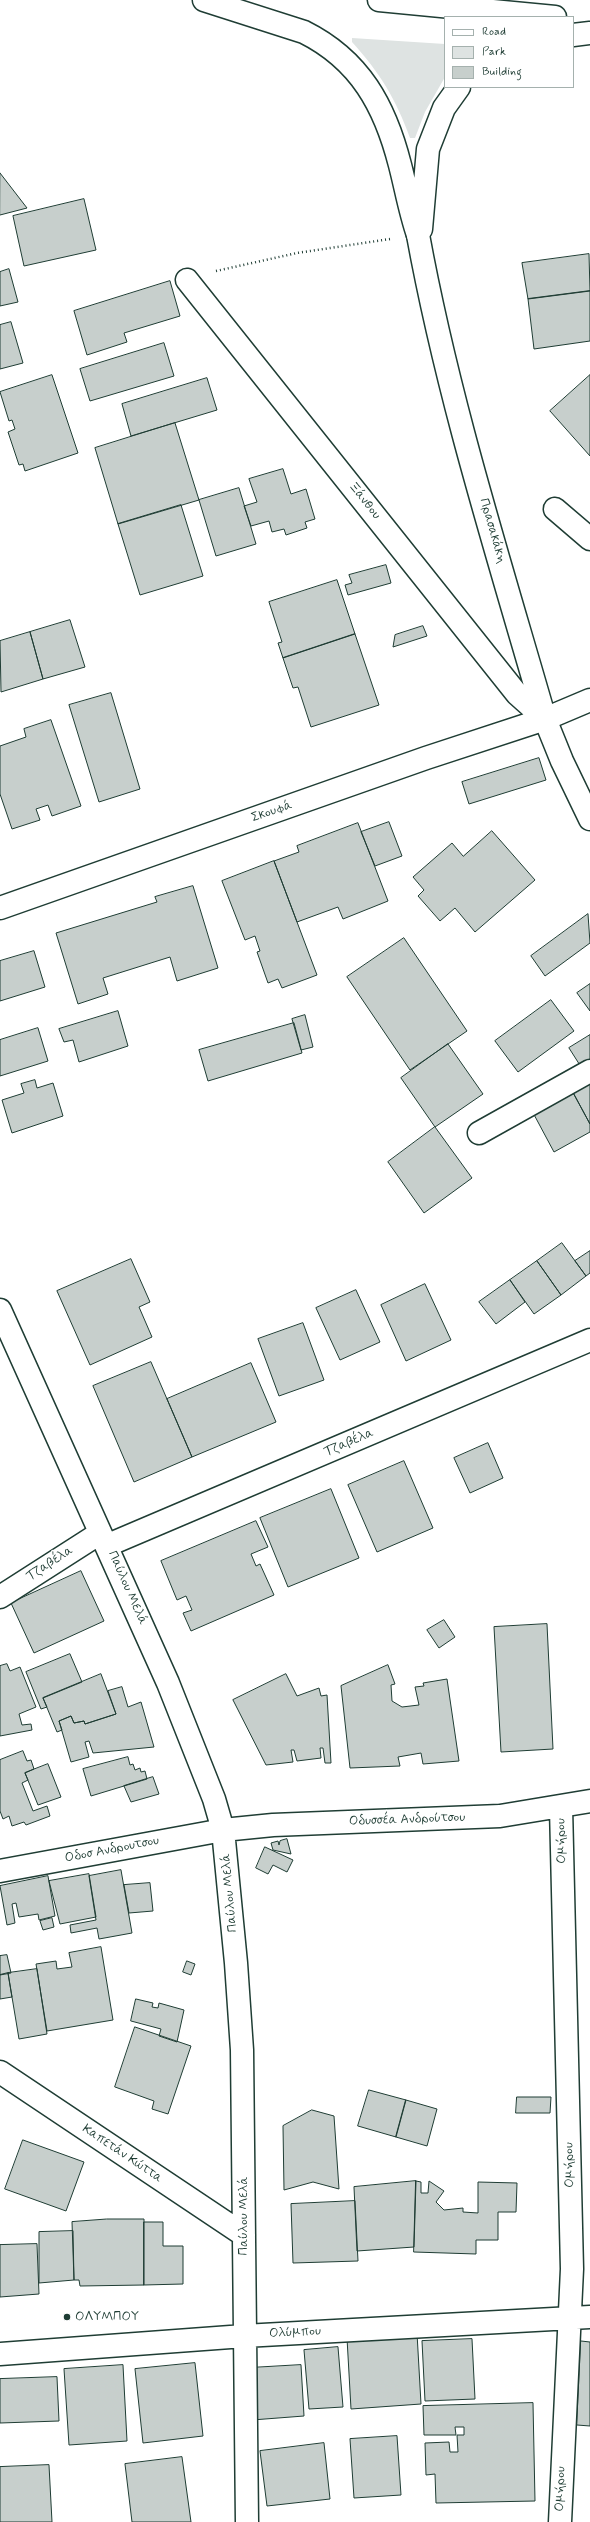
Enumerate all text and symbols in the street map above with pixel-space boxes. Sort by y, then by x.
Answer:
legend [444,16,574,88]
text: Road [482,24,506,40]
text: Park [482,44,506,60]
text: Building [482,64,522,80]
street label: Ξάνθου [344,479,384,523]
street label: Πρασακάκη [475,497,509,565]
street label: Σκουφά [250,798,294,826]
street label: Τζαβέλα [322,1426,376,1460]
street label: Τζαβέλα [24,1543,76,1585]
street label: Παύλου Μελά [104,1549,150,1627]
street label: Οδυσσέα Ανδρούτσου [349,1810,465,1830]
street label: Ομήρου [554,1818,570,1864]
street label: Οδοσ Ανδρουτσου [64,1833,160,1867]
street label: Παύλου Μελά [219,1853,241,1933]
street label: Καπετάν Κώττα [79,2121,165,2187]
street label: Ομήρου [562,2142,578,2188]
street label: Παύλου Μελά [236,2177,252,2255]
place label: ΟΛΥΜΠΟΥ [75,2309,139,2325]
marker: ΟΛΥΜΠΟΥ [62,2312,72,2322]
street label: Ολύμπου [269,2324,321,2342]
street label: Ομήρου [552,2466,570,2512]

